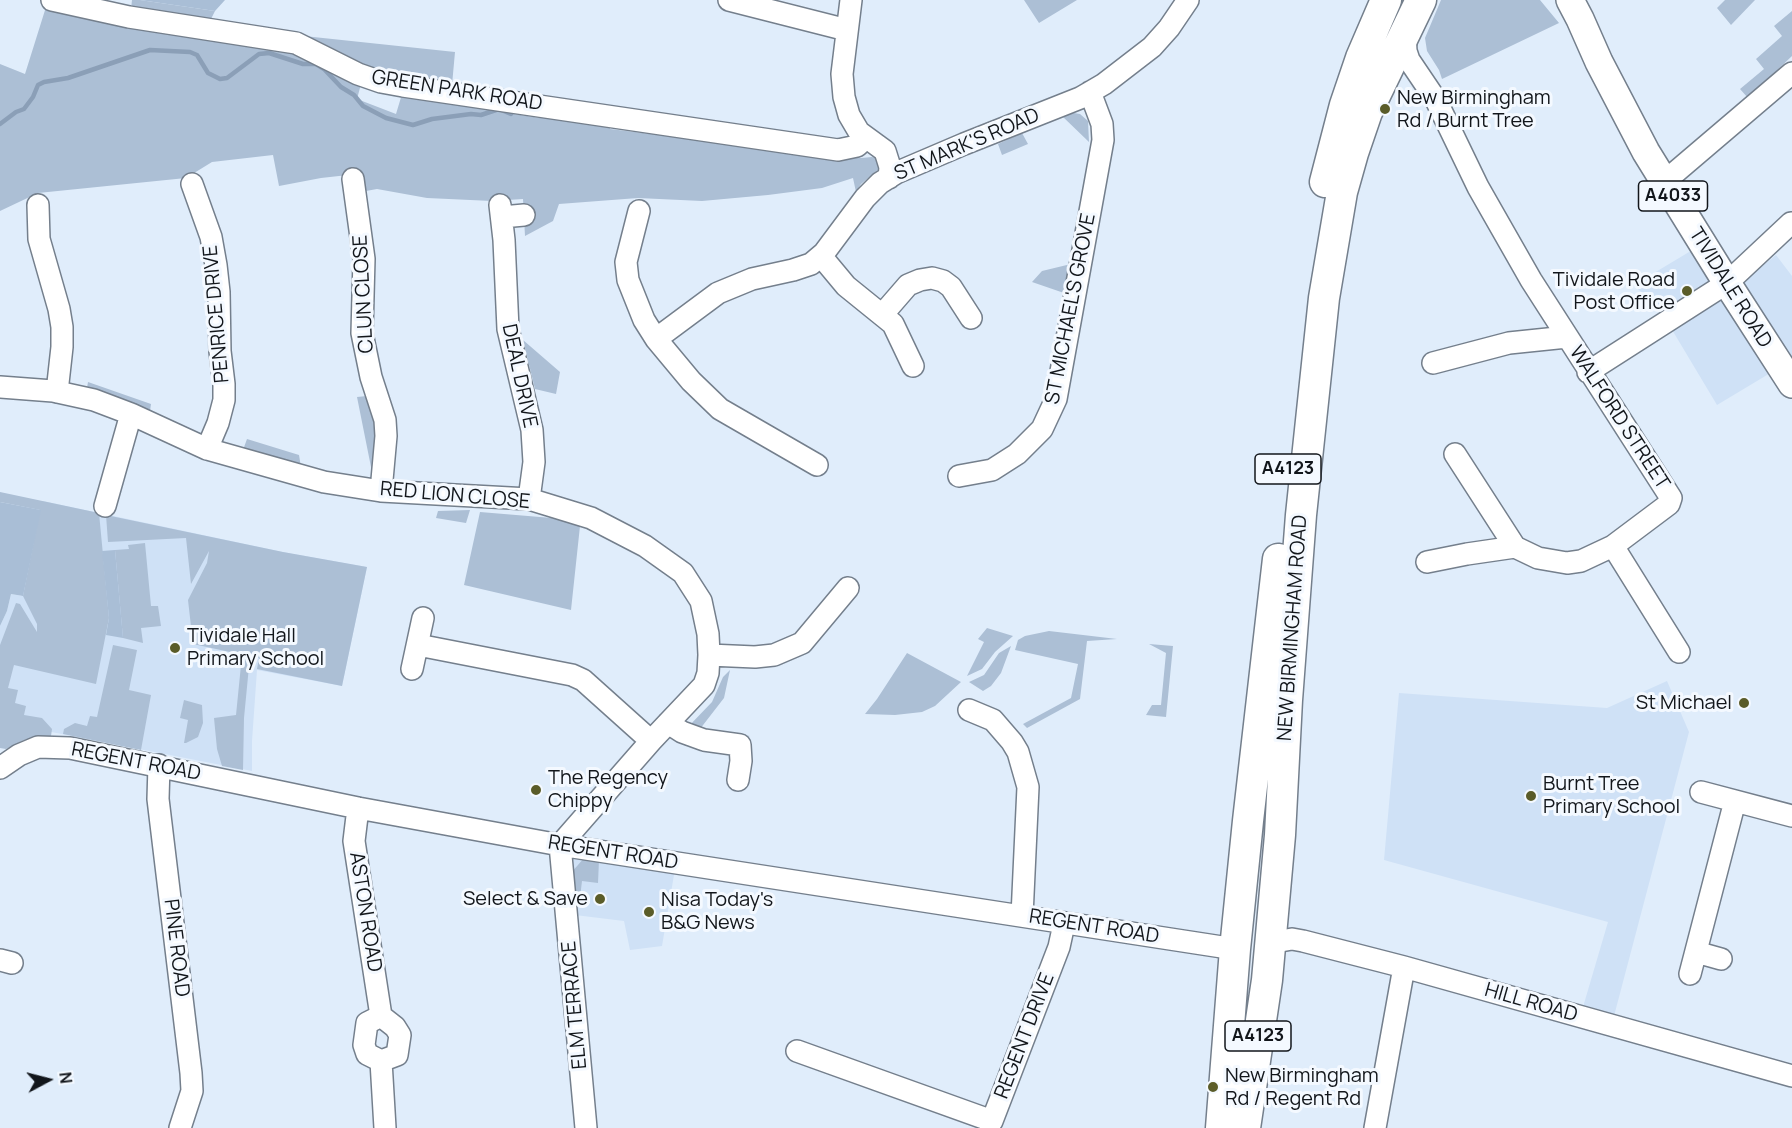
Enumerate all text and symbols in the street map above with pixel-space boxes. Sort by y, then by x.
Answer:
street label: GREEN PARK ROAD [370,66,544,116]
place label: New Birmingham Rd / Burnt Tree [1397,86,1551,133]
marker: New Birmingham Rd / Burnt Tree [1378,102,1392,116]
street label: ST MARK'S ROAD [891,104,1043,186]
road number: A4033 [1638,181,1708,211]
street label: ST MICHAEL'S GROVE [1041,212,1101,406]
street label: TIVIDALE ROAD [1683,223,1777,353]
street label: CLUN CLOSE [349,234,379,354]
street label: PENRICE DRIVE [199,244,235,384]
place label: Tividale Road Post Office [1553,268,1675,315]
marker: Tividale Road Post Office [1680,284,1694,298]
street label: DEAL DRIVE [496,322,542,430]
street label: WALFORD STREET [1564,342,1674,494]
road number: A4123 [1255,454,1321,484]
street label: RED LION CLOSE [379,477,531,515]
street label: NEW BIRMINGHAM ROAD [1273,514,1313,742]
place label: Tividale Hall Primary School [187,624,324,671]
marker: Tividale Hall Primary School [168,641,182,655]
place label: St Michael [1636,691,1732,715]
marker: St Michael [1737,696,1751,710]
street label: REGENT ROAD [69,738,203,786]
place label: The Regency Chippy [548,766,668,813]
place label: Burnt Tree Primary School [1543,772,1680,819]
marker: The Regency Chippy [529,783,543,797]
marker: Burnt Tree Primary School [1524,789,1538,803]
street label: REGENT ROAD [546,831,680,875]
street label: ASTON ROAD [344,850,386,974]
place label: Select & Save [463,887,588,911]
place label: Nisa Today's B&G News [661,888,773,935]
marker: Select & Save [593,892,607,906]
street label: PINE ROAD [158,898,194,998]
marker: Nisa Today's B&G News [642,905,656,919]
street label: REGENT ROAD [1027,905,1161,949]
street label: ELM TERRACE [557,940,593,1070]
street label: REGENT DRIVE [990,970,1060,1102]
street label: HILL ROAD [1482,978,1580,1028]
road number: A4123 [1225,1021,1291,1051]
north arrow [18,1050,78,1110]
place label: New Birmingham Rd / Regent Rd [1225,1064,1379,1111]
text: N [54,1071,77,1085]
marker: New Birmingham Rd / Regent Rd [1206,1080,1220,1094]

